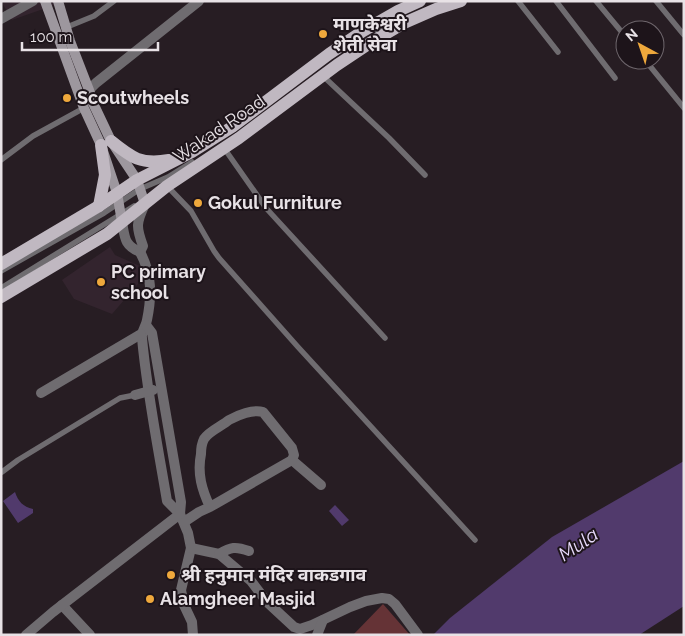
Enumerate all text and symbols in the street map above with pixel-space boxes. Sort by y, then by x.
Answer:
place label: माणकेश्वरी शेती सेवा [333,13,407,55]
scale bar [22,20,159,52]
north arrow [615,20,665,70]
text: N [622,25,641,45]
text: 100 m [30,28,72,46]
marker: माणकेश्वरी शेती सेवा [317,28,329,40]
place label: Scoutwheels [77,87,189,108]
street label: Wakad Road [169,90,269,167]
marker: Scoutwheels [61,92,73,104]
place label: Gokul Furniture [208,192,342,213]
marker: Gokul Furniture [192,197,204,209]
place label: PC primary school [111,261,206,303]
marker: PC primary school [95,276,107,288]
water label: Mula [554,523,602,565]
place label: श्री हनुमान मंदिर वाकडगाव [181,564,368,586]
marker: श्री हनुमान मंदिर वाकडगाव [165,569,177,581]
place label: Alamgheer Masjid [160,588,315,609]
marker: Alamgheer Masjid [144,593,156,605]

